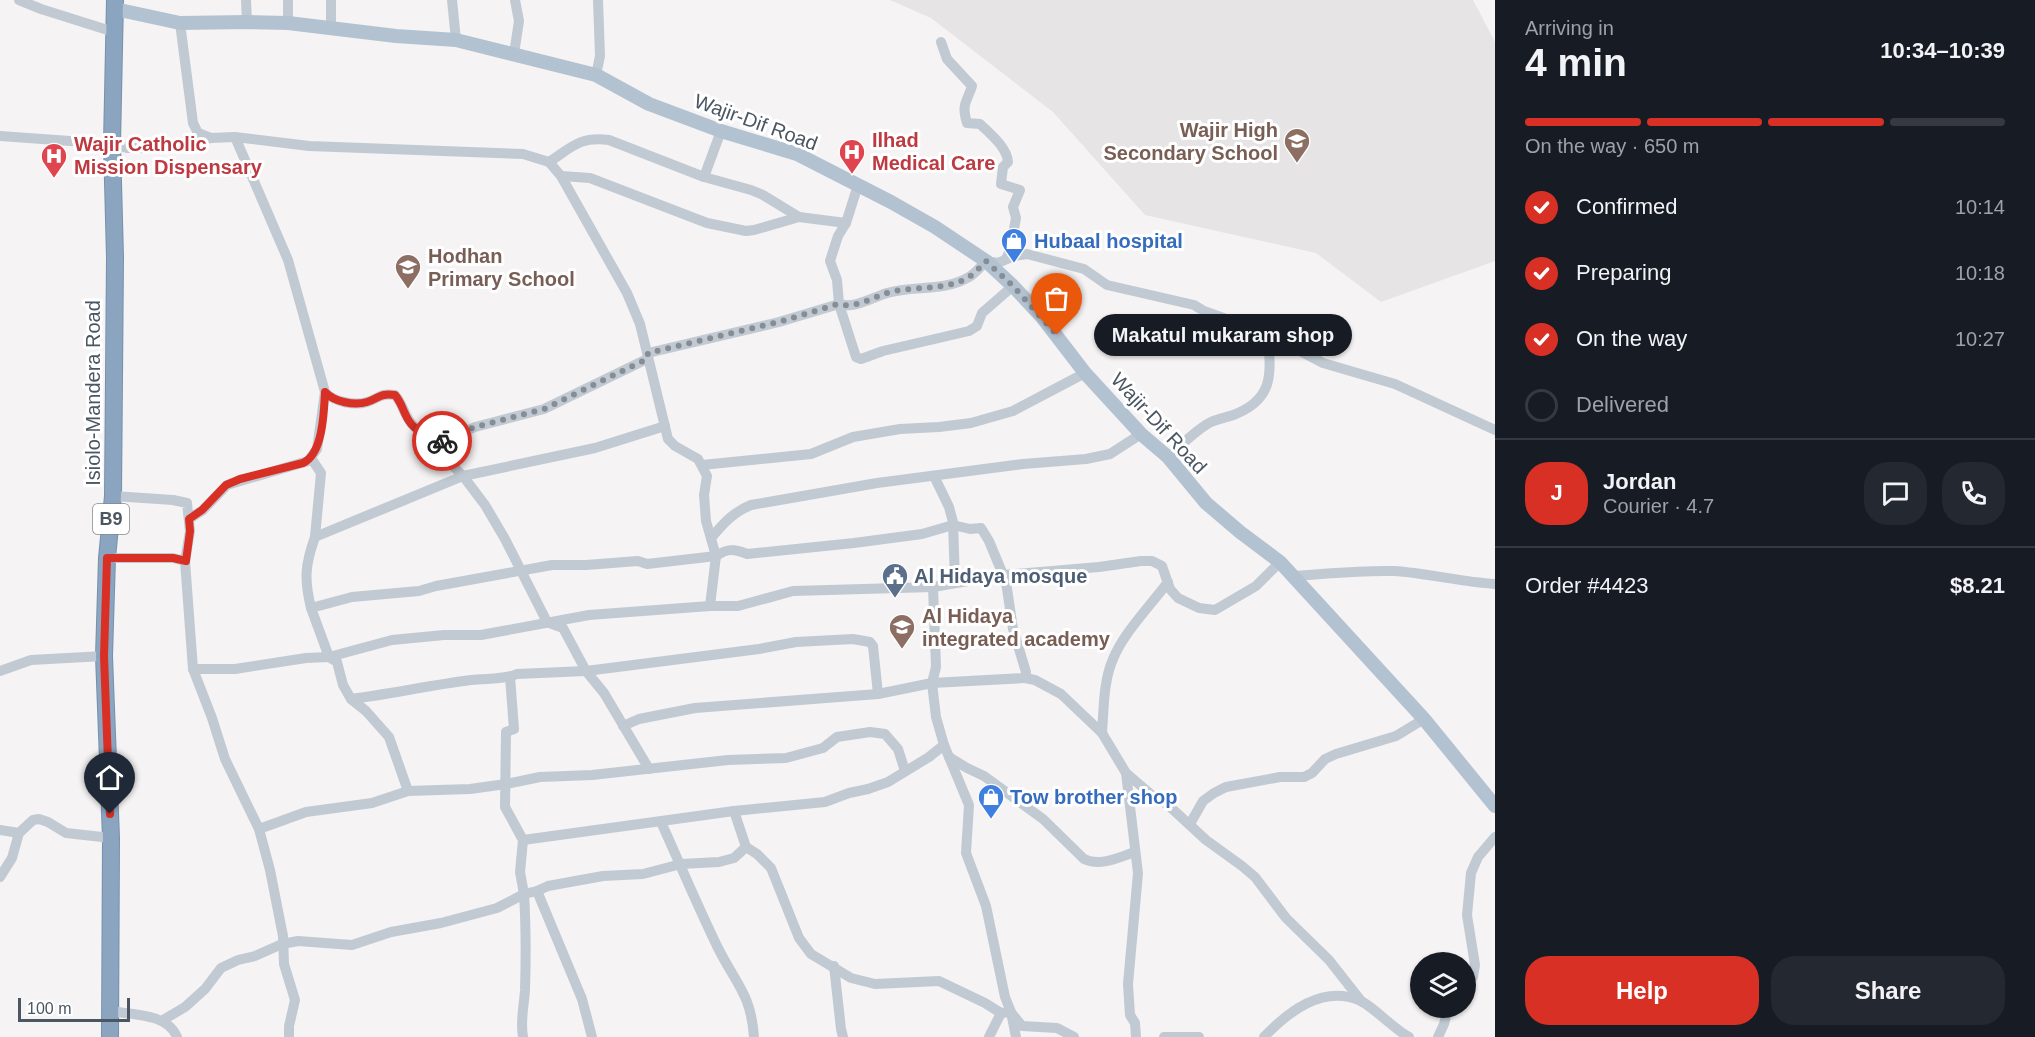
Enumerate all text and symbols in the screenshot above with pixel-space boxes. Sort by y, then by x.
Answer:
text: Arriving in [1525,17,1614,39]
text: 10:34–10:39 [1880,38,2005,63]
text: 4 min [1525,41,1627,84]
street label: Wajir-Dif Road [691,90,821,154]
place label: Wajir High Secondary School [1104,119,1278,164]
school or university icon: Wajir High Secondary School [1282,126,1312,164]
place label: Ilhad Medical Care [872,129,995,174]
place label: Wajir Catholic Mission Dispensary [74,133,263,178]
text: On the way · 650 m [1525,135,1700,157]
hospital icon: Ilhad Medical Care [837,137,867,175]
hospital icon: Wajir Catholic Mission Dispensary [39,141,69,179]
icon: check [1525,191,1558,224]
text: Confirmed [1576,194,1677,219]
text: 10:14 [1955,196,2005,218]
shop icon: Hubaal hospital [999,226,1029,264]
place label: Hubaal hospital [1034,230,1183,252]
place label: Hodhan Primary School [428,245,575,290]
school or university icon: Hodhan Primary School [393,252,423,290]
icon: check [1525,257,1558,290]
text: Preparing [1576,260,1671,285]
text: 10:18 [1955,262,2005,284]
pin [1031,273,1082,335]
icon: bag [1040,282,1073,315]
street label: Isiolo-Mandera Road [82,300,104,486]
callout: Makatul mukaram shop [1093,314,1351,356]
icon: check [1525,323,1558,356]
text: Makatul mukaram shop [1112,324,1334,346]
text: On the way [1576,326,1687,351]
text: 10:27 [1955,328,2005,350]
street label: Wajir-Dif Road [1107,368,1211,478]
text: Delivered [1576,392,1669,417]
courier [412,411,472,471]
icon: bike [426,425,459,458]
button: chat [1864,462,1927,525]
button: phone [1942,462,2005,525]
text: Jordan [1603,469,1676,494]
text: J [1550,480,1563,505]
text: Courier · 4.7 [1603,495,1714,517]
road number: B9 [93,504,129,534]
public building icon: Al Hidaya mosque [880,561,910,599]
place label: Al Hidaya mosque [914,565,1087,587]
text: Order #4423 [1525,573,1649,598]
text: $8.21 [1950,573,2005,598]
place label: Al Hidaya integrated academy [922,605,1111,650]
school or university icon: Al Hidaya integrated academy [887,612,917,650]
pin [84,752,135,814]
icon: home [93,761,126,794]
shop icon: Tow brother shop [976,782,1006,820]
place label: Tow brother shop [1010,786,1177,808]
map controls [1410,952,1476,1018]
button: layers [1410,952,1476,1018]
button: Help [1525,956,1759,1025]
button: Share [1771,956,2005,1025]
scale bar [18,995,130,1022]
text: 100 m [27,1000,71,1017]

